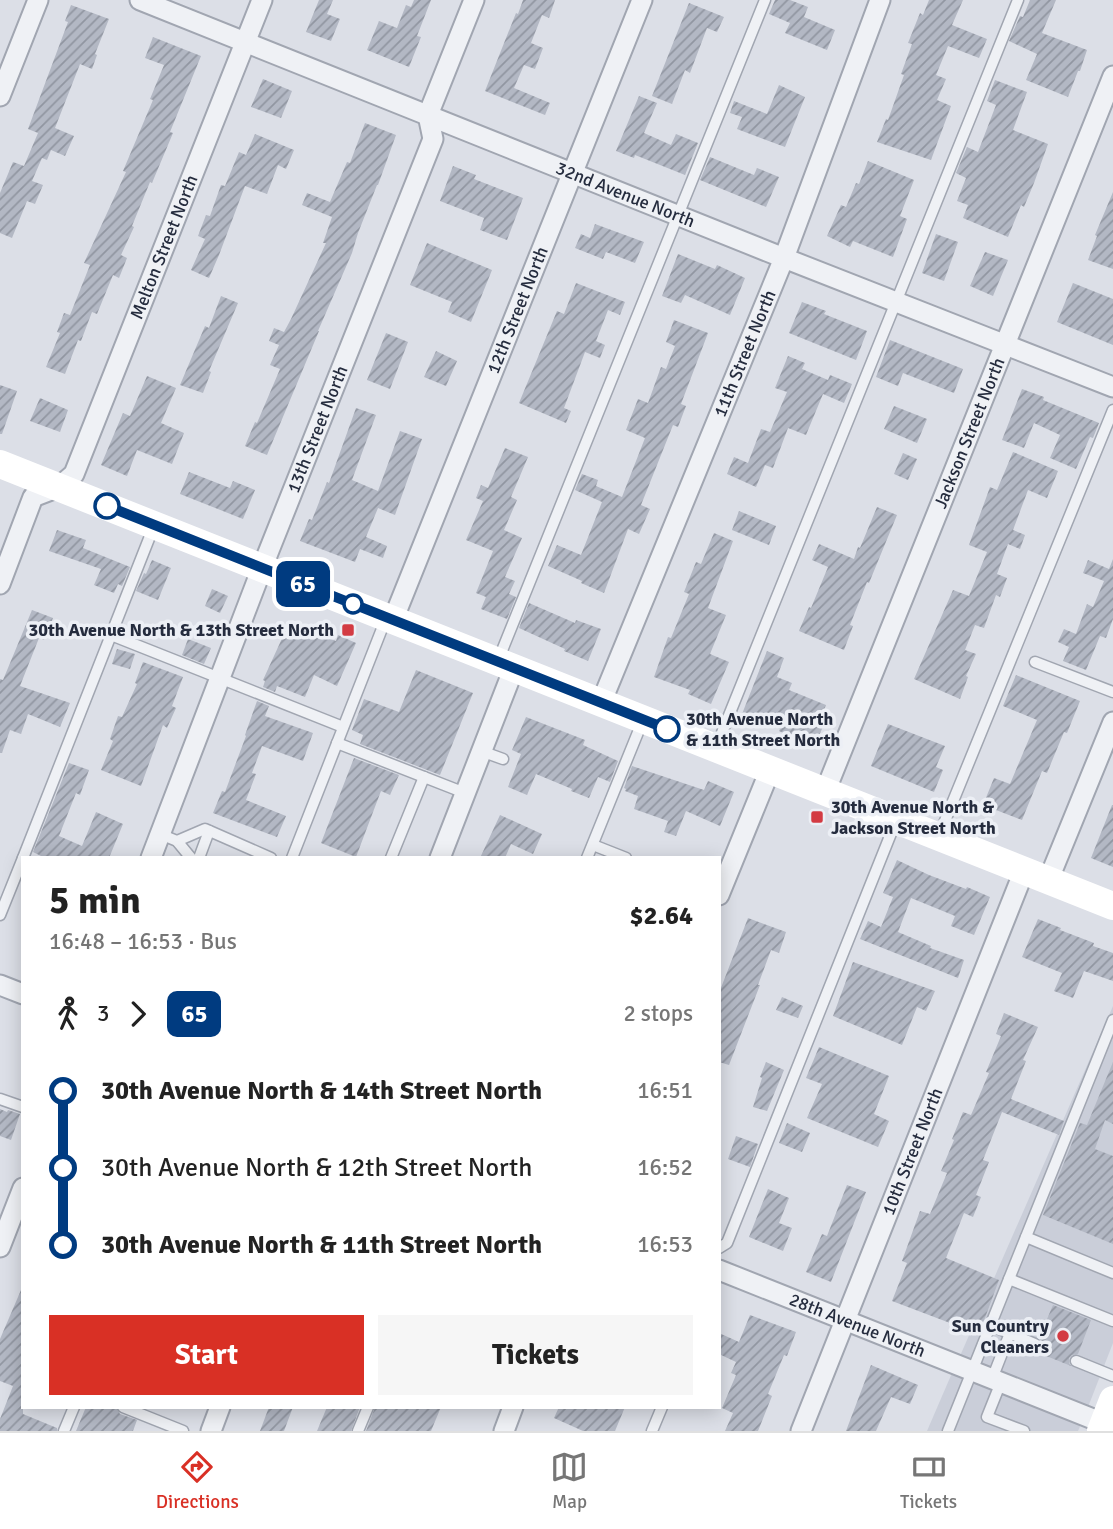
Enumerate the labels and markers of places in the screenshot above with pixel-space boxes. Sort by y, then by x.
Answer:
unlabelled marker [94,493,120,519]
unlabelled marker [343,594,363,614]
place label: 30th Avenue North & 13th Street North [29,619,334,641]
marker: 30th Avenue North & 13th Street North [340,622,356,638]
place label: 30th Avenue North & 11th Street North [686,708,840,751]
marker: 30th Avenue North & 11th Street North [654,716,680,742]
place label: 30th Avenue North & Jackson Street North [831,796,996,839]
marker: 30th Avenue North & Jackson Street North [809,809,825,825]
place label: Sun Country Cleaners [952,1315,1049,1358]
marker: Sun Country Cleaners [1055,1328,1071,1344]

